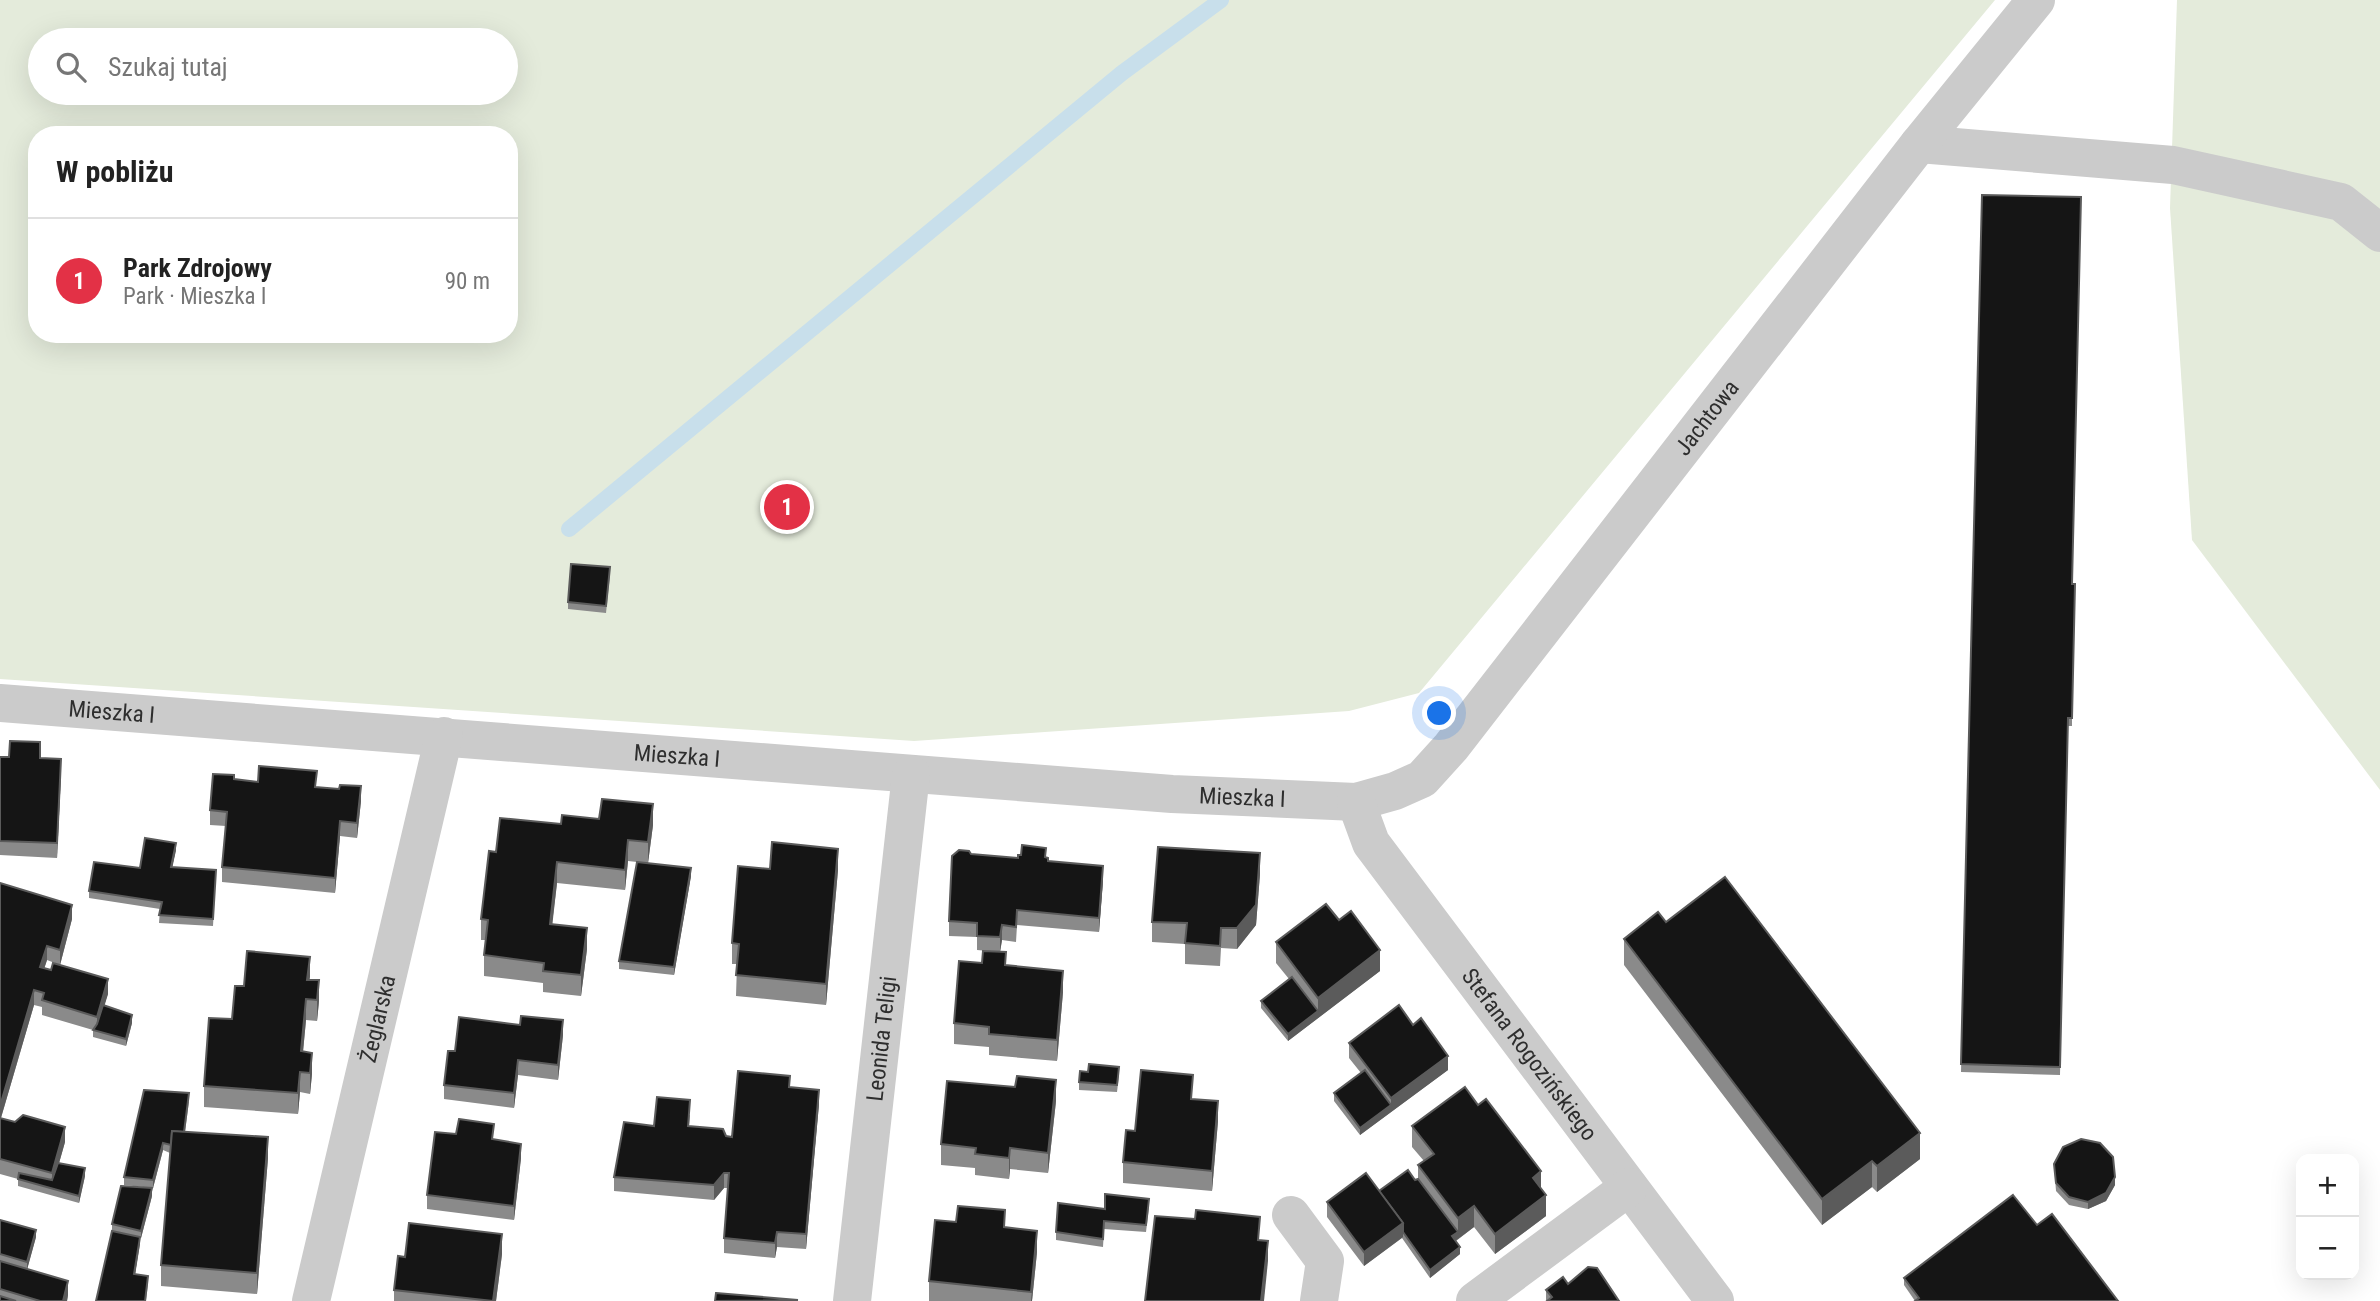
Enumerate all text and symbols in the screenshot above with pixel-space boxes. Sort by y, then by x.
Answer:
search box [28,28,518,105]
icon: search [52,48,90,86]
text: Szukaj tutaj [108,52,228,82]
text: W pobliżu [56,154,173,189]
text: Park Zdrojowy [123,253,272,283]
text: 1 [73,268,85,295]
text: 90 m [445,268,490,295]
text: Park · Mieszka I [123,283,267,310]
street label: Jachtowa [1669,374,1744,461]
pin: 1 [764,481,810,533]
street label: Mieszka I [68,695,156,728]
your location [1422,696,1456,730]
street label: Mieszka I [633,739,721,772]
street label: Mieszka I [1199,782,1286,812]
street label: Stefana Rogozińskiego [1456,963,1603,1146]
street label: Żeglarska [354,972,401,1065]
street label: Leonida Teligi [861,975,902,1103]
map controls [2296,1154,2359,1280]
button: + [2296,1154,2359,1217]
button: − [2296,1217,2359,1280]

